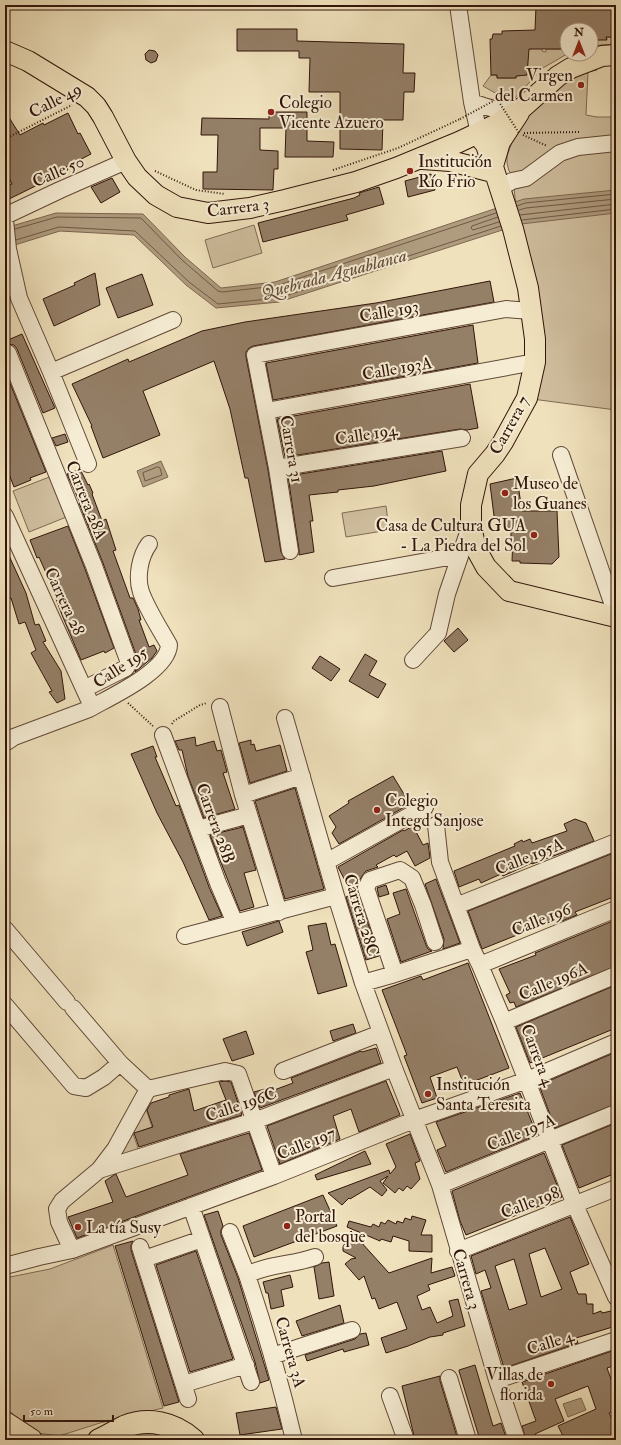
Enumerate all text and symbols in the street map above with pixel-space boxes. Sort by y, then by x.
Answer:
north arrow [559,22,599,62]
text: N [573,26,585,39]
place label: Virgen del Carmen [495,65,573,106]
street label: Calle 49 [25,78,85,123]
marker: Virgen del Carmen [576,80,586,90]
place label: Colegio Vicente Azuero [279,92,384,133]
marker: Colegio Vicente Azuero [266,107,276,117]
street label: Calle 50 [29,151,87,192]
place label: Institución Río Frio [418,151,492,192]
marker: Institución Río Frio [405,166,415,176]
street label: Carrera 3 [206,193,270,222]
water label: Quebrada Aguablanca [259,244,409,305]
street label: Calle 193 [358,296,420,327]
street label: Calle 193A [360,352,434,385]
street label: Carrera 7 [485,392,534,458]
street label: Carrera 31 [275,413,308,485]
street label: Calle 194 [334,419,399,450]
street label: Carrera 28A [61,458,112,543]
place label: Museo de los Guanes [513,473,587,514]
marker: Museo de los Guanes [500,488,510,498]
place label: Casa de Cultura GUA - La Piedra del Sol [376,515,527,556]
marker: Casa de Cultura GUA - La Piedra del Sol [529,530,539,540]
street label: Carrera 28 [40,564,89,639]
street label: Calle 195 [89,642,152,693]
street label: Carrera 28B [191,780,240,866]
place label: Colegio Integd Sanjose [385,790,484,831]
marker: Colegio Integd Sanjose [372,805,382,815]
street label: Calle 195A [492,833,567,880]
street label: Carrera 28C [339,871,384,959]
street label: Calle 196 [509,898,575,941]
street label: Calle 196A [516,958,591,1005]
street label: Carrera 4 [516,1021,559,1090]
place label: Institución Santa Teresita [436,1074,532,1115]
street label: Calle 196C [203,1082,280,1127]
marker: Institución Santa Teresita [423,1089,433,1099]
street label: Calle 197A [484,1109,559,1156]
street label: Calle 197 [274,1122,339,1165]
street label: Calle 198 [498,1182,563,1223]
place label: Portal del bosque [295,1206,366,1247]
place label: La tía Susy [86,1217,161,1239]
marker: Portal del bosque [282,1221,292,1231]
marker: La tía Susy [73,1222,83,1232]
street label: Carrera 3 [448,1246,485,1312]
street label: Carrera 3A [270,1314,311,1390]
street label: Calle 4 [524,1325,577,1360]
place label: Villas de florida [486,1364,544,1405]
marker: Villas de florida [546,1379,556,1389]
scale bar [24,1397,113,1423]
text: 50 m [30,1404,54,1419]

